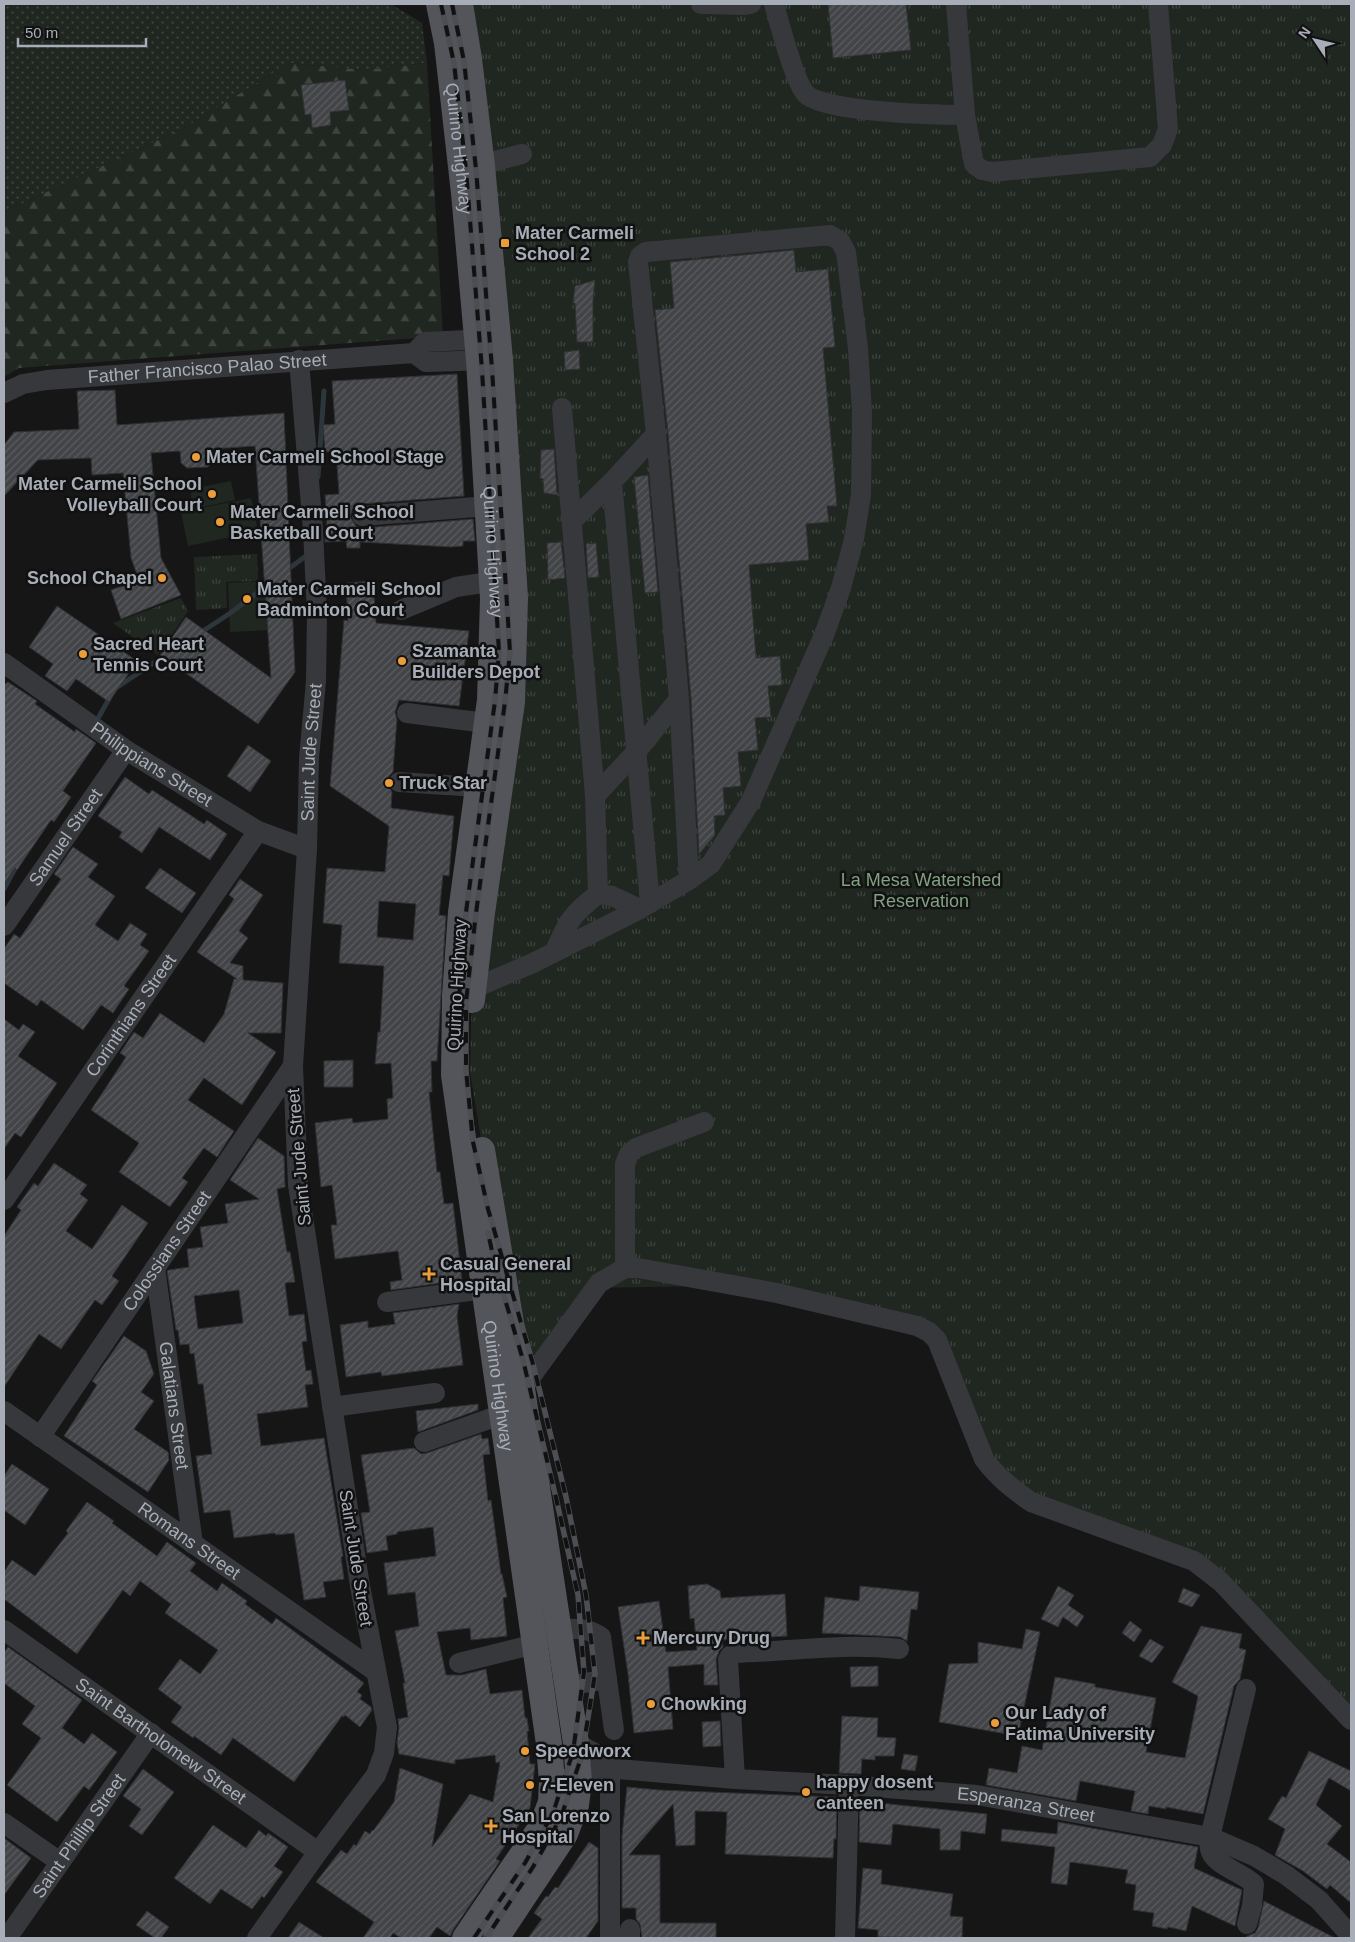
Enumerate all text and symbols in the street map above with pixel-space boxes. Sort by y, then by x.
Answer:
scale bar [18,15,145,47]
north arrow [1290,15,1340,65]
text: 50 m [25,24,58,41]
text: N [1295,24,1314,41]
street label: Quirino Highway [442,82,476,215]
place label: Mater Carmeli School 2 [515,223,634,264]
marker: Mater Carmeli School 2 [499,237,511,249]
street label: Father Francisco Palao Street [87,349,327,387]
place label: Mater Carmeli School Stage [206,447,444,467]
marker: Mater Carmeli School Stage [190,451,202,463]
place label: Mater Carmeli School Volleyball Court [18,474,202,515]
street label: Quirino Highway [479,485,507,618]
marker: Mater Carmeli School Volleyball Court [206,488,218,500]
place label: Mater Carmeli School Basketball Court [230,502,414,543]
marker: Mater Carmeli School Basketball Court [214,516,226,528]
place label: School Chapel [27,568,152,588]
marker: School Chapel [156,572,168,584]
place label: Mater Carmeli School Badminton Court [257,579,441,620]
marker: Mater Carmeli School Badminton Court [241,593,253,605]
place label: Sacred Heart Tennis Court [93,634,204,675]
place label: Szamanta Builders Depot [412,641,540,682]
marker: Sacred Heart Tennis Court [77,648,89,660]
marker: Szamanta Builders Depot [396,655,408,667]
street label: Saint Jude Street [298,683,326,822]
street label: Philippians Street [87,718,216,810]
place label: Truck Star [399,773,487,793]
marker: Truck Star [383,777,395,789]
street label: Samuel Street [25,785,106,890]
park label: La Mesa Watershed Reservation [841,870,1001,911]
street label: Quirino Highway [444,919,470,1051]
street label: Corinthians Street [82,950,180,1081]
street label: Saint Jude Street [283,1087,315,1227]
street label: Colossians Street [119,1187,215,1315]
place label: Casual General Hospital [440,1254,571,1295]
marker: Casual General Hospital [422,1267,436,1281]
street label: Quirino Highway [479,1319,517,1453]
street label: Galatians Street [155,1340,193,1471]
street label: Saint Jude Street [335,1488,377,1628]
street label: Romans Street [134,1498,244,1583]
place label: Mercury Drug [653,1628,770,1648]
marker: Mercury Drug [637,1632,649,1644]
street label: Saint Bartholomew Street [72,1674,250,1808]
place label: Chowking [661,1694,747,1714]
marker: Chowking [645,1698,657,1710]
place label: Our Lady of Fatima University [1005,1703,1155,1744]
marker: Our Lady of Fatima University [989,1717,1001,1729]
place label: Speedworx [535,1741,631,1761]
marker: Speedworx [519,1745,531,1757]
street label: Saint Phillip Street [28,1770,129,1902]
place label: happy dosent canteen [816,1772,933,1813]
place label: 7-Eleven [540,1775,614,1795]
marker: 7-Eleven [524,1779,536,1791]
street label: Esperanza Street [957,1783,1096,1826]
marker: happy dosent canteen [800,1786,812,1798]
place label: San Lorenzo Hospital [502,1806,610,1847]
marker: San Lorenzo Hospital [484,1819,498,1833]

